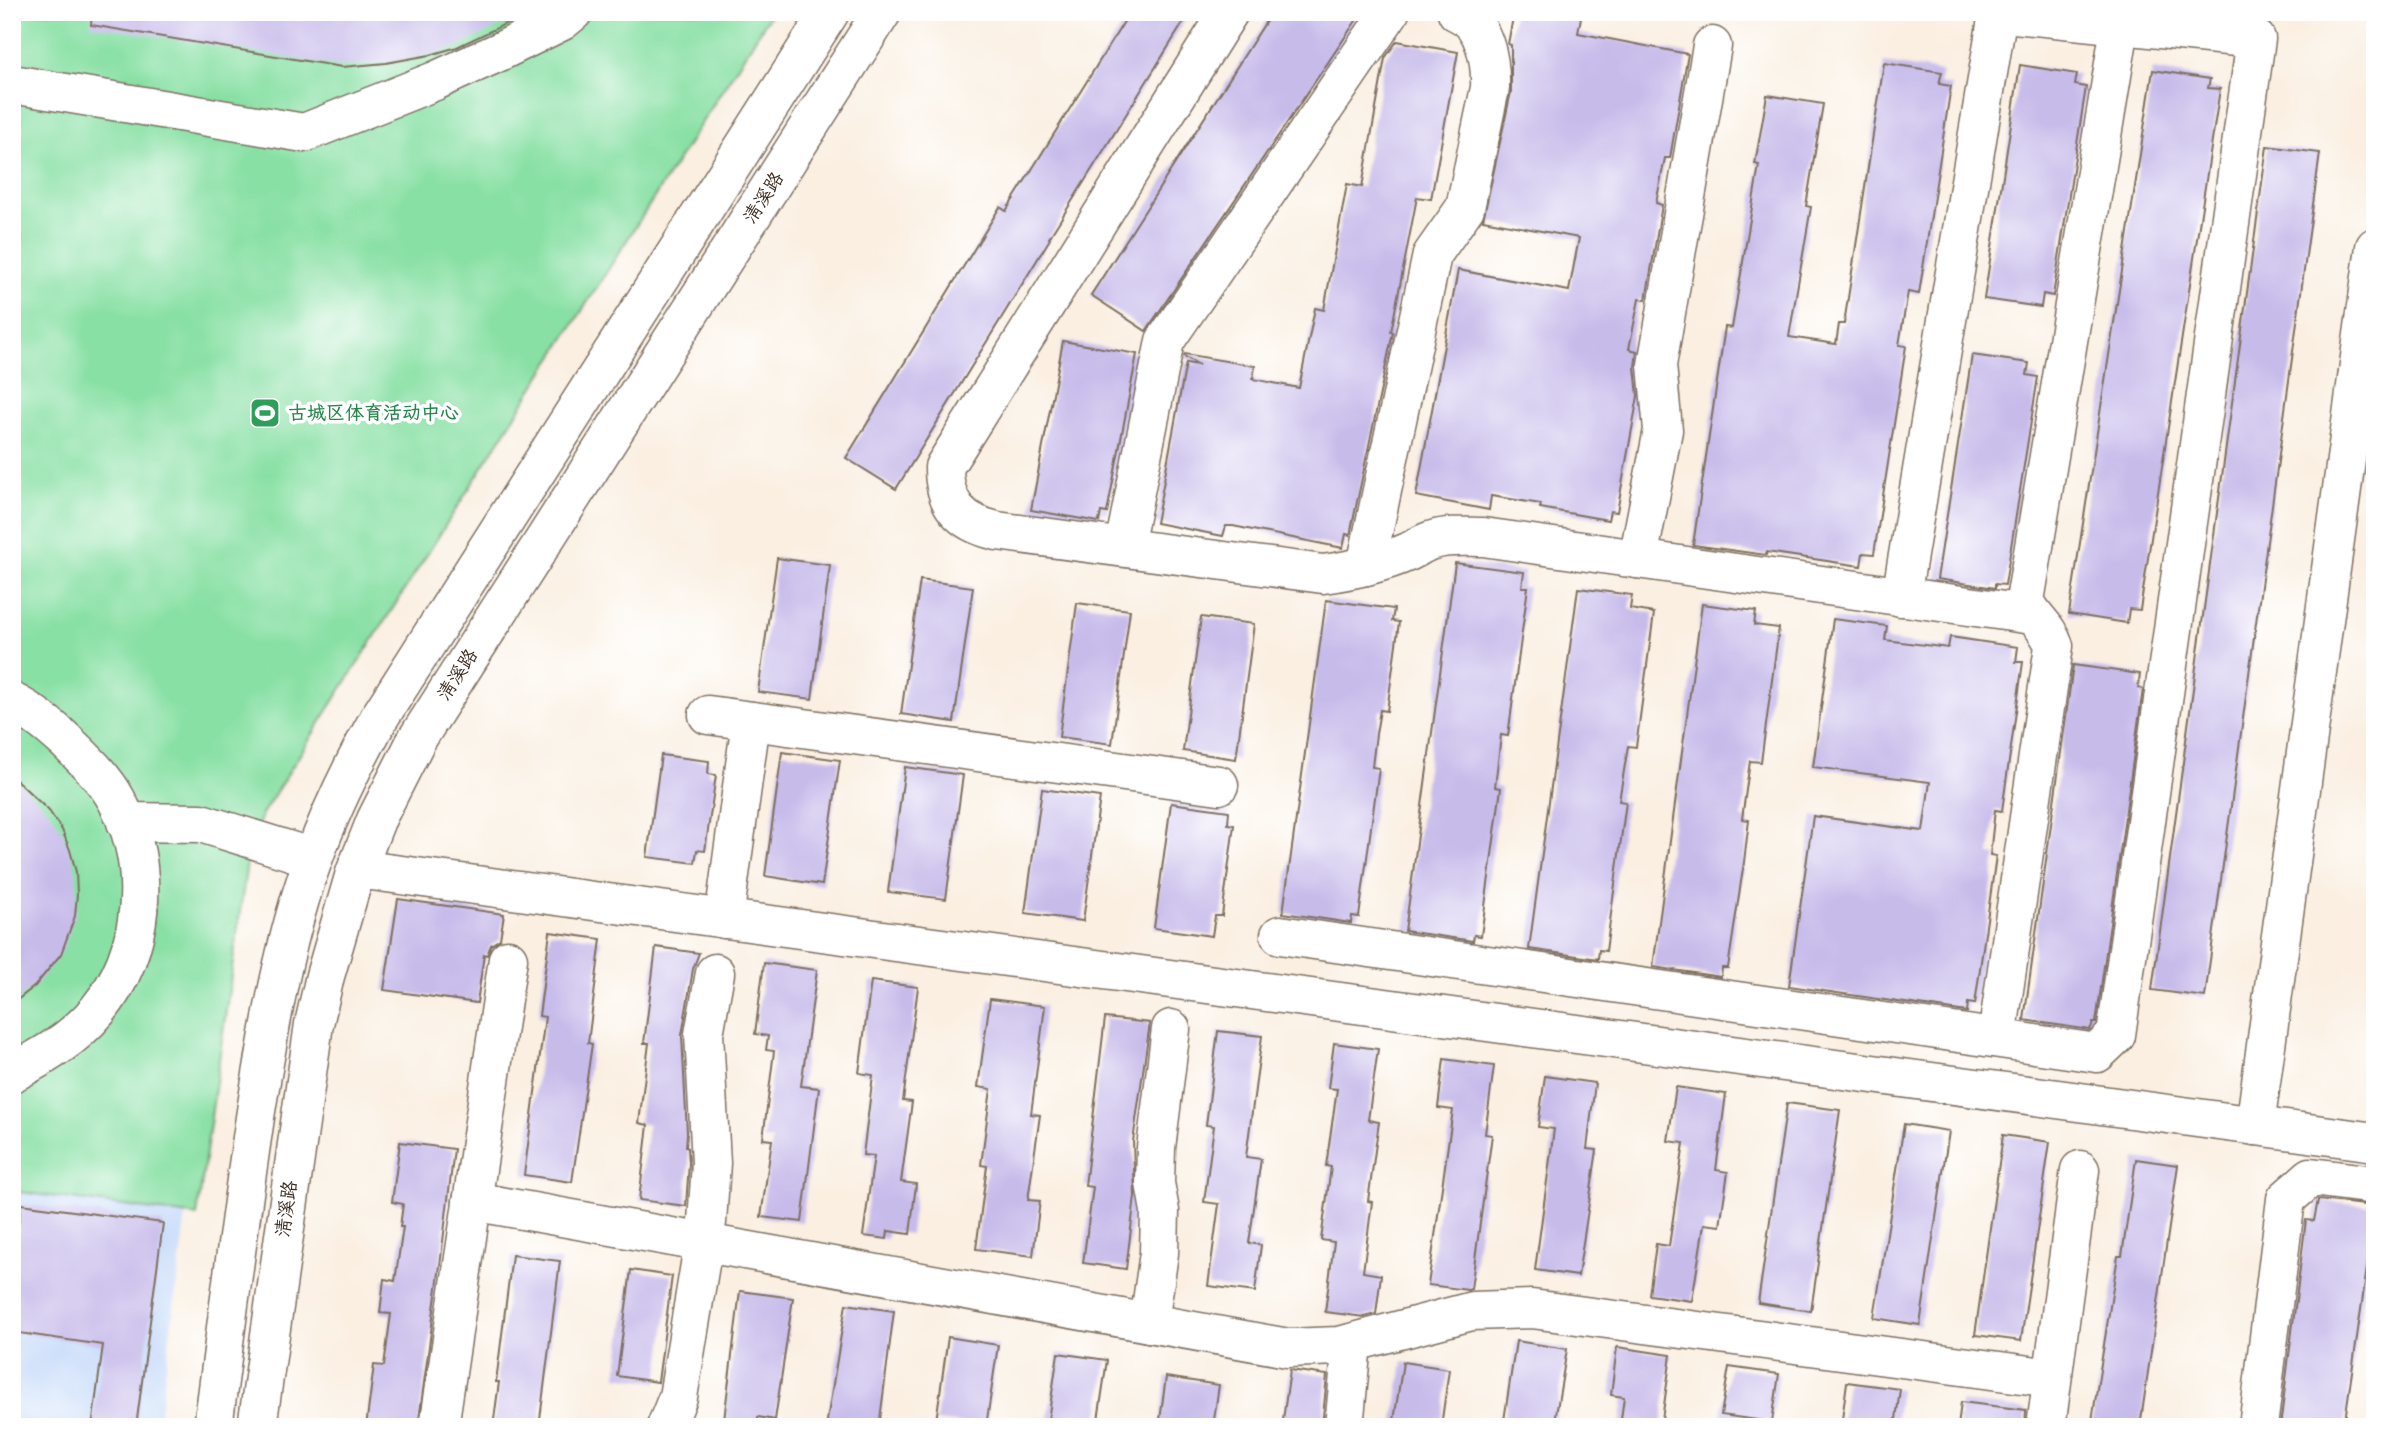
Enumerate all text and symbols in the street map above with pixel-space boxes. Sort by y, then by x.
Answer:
street label: 清溪路 [739,168,789,228]
sports icon: 古城区体育活动中心 [248,396,282,430]
place label: 古城区体育活动中心 [288,402,459,425]
street label: 清溪路 [433,645,483,705]
street label: 清溪路 [272,1179,302,1239]

